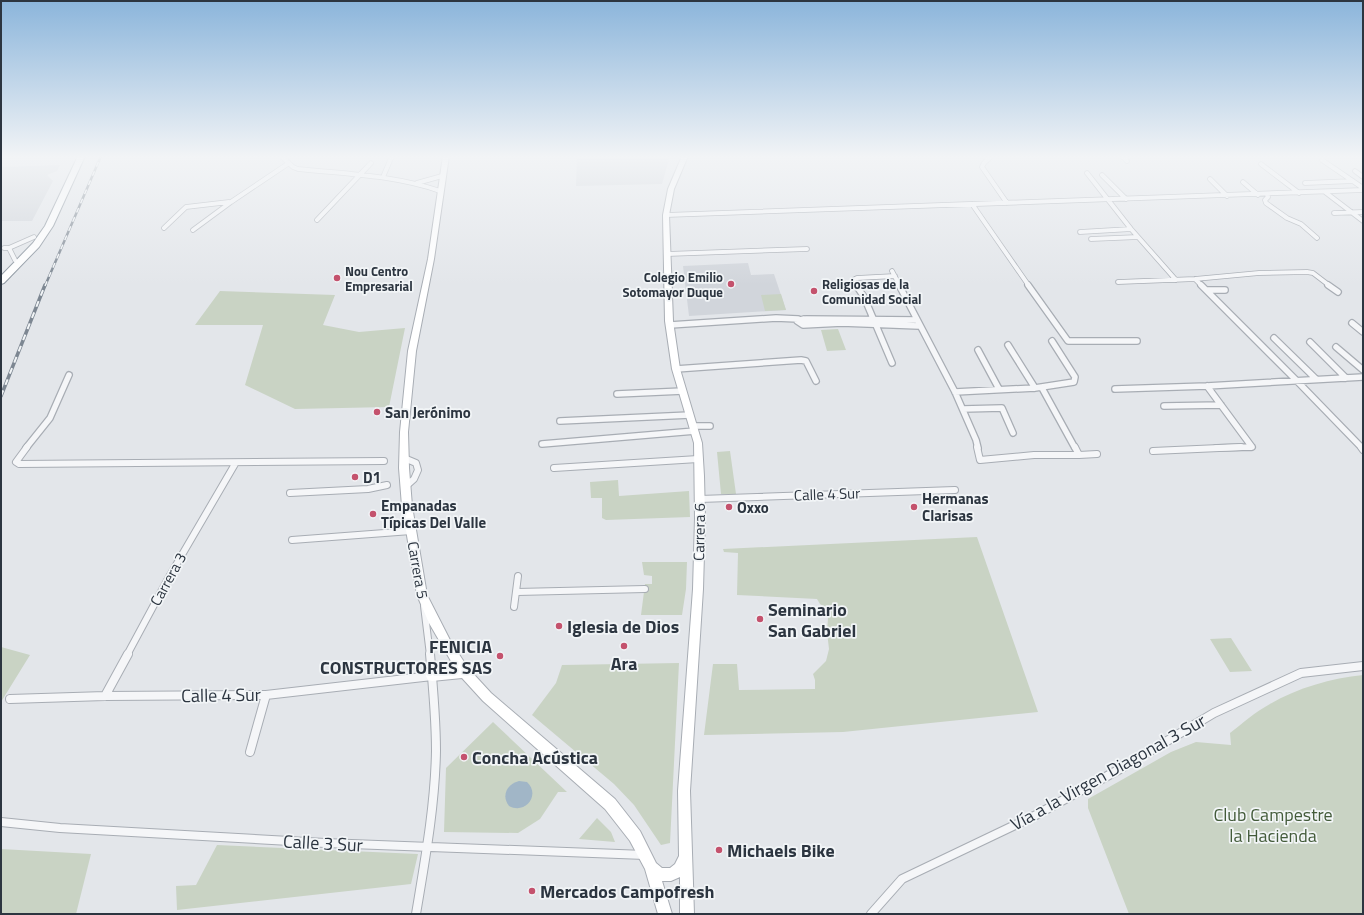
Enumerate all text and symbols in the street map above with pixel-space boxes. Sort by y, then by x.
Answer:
place label: Nou Centro Empresarial [345,261,413,296]
place label: Colegio Emilio Sotomayor Duque [623,267,723,302]
marker: Nou Centro Empresarial [332,273,342,283]
place label: Religiosas de la Comunidad Social [822,274,922,309]
marker: Colegio Emilio Sotomayor Duque [726,279,736,289]
marker: Religiosas de la Comunidad Social [809,286,819,296]
place label: San Jerónimo [385,401,471,424]
marker: San Jerónimo [372,407,382,417]
place label: D1 [363,466,381,489]
marker: D1 [350,472,360,482]
street label: Calle 4 Sur [793,481,861,507]
place label: Hermanas Clarisas [922,487,989,527]
place label: Empanadas Típicas Del Valle [381,494,487,534]
place label: Oxxo [737,496,769,519]
marker: Oxxo [724,502,734,512]
marker: Hermanas Clarisas [909,502,919,512]
street label: Carrera 6 [687,503,711,561]
marker: Empanadas Típicas Del Valle [368,509,378,519]
street label: Carrera 5 [402,539,434,601]
street label: Carrera 3 [144,548,192,610]
place label: Seminario San Gabriel [768,596,856,644]
place label: Iglesia de Dios [567,613,679,640]
marker: Seminario San Gabriel [755,614,765,624]
marker: Iglesia de Dios [554,621,564,631]
place label: FENICIA CONSTRUCTORES SAS [320,633,492,681]
marker: Ara [619,641,629,651]
place label: Ara [611,650,637,677]
marker: FENICIA CONSTRUCTORES SAS [495,651,505,661]
street label: Calle 4 Sur [181,681,261,709]
street label: Vía a la Virgen Diagonal 3 Sur [1005,707,1211,837]
place label: Concha Acústica [472,744,598,771]
marker: Concha Acústica [459,752,469,762]
park label: Club Campestre la Hacienda [1213,801,1333,849]
street label: Calle 3 Sur [282,827,364,859]
place label: Michaels Bike [727,837,835,864]
marker: Michaels Bike [714,845,724,855]
place label: Mercados Campofresh [540,878,715,905]
marker: Mercados Campofresh [527,886,537,896]

